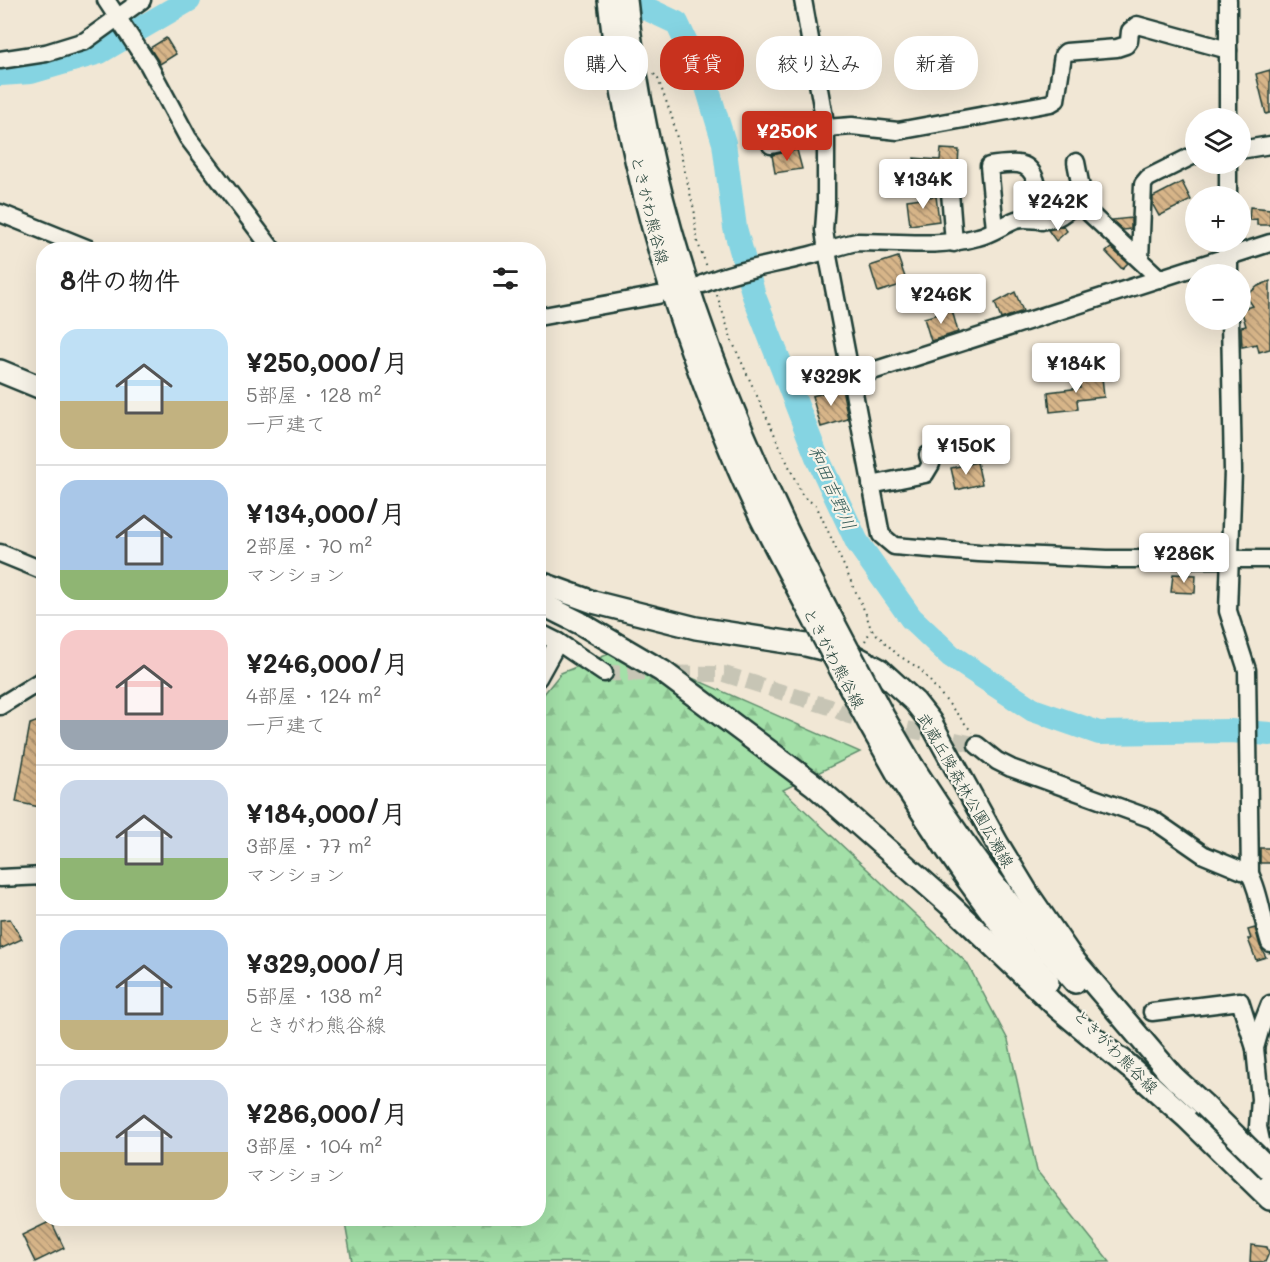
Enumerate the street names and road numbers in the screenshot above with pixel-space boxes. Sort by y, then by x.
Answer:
street label: ときがわ熊谷線 [627,153,674,267]
street label: ときがわ熊谷線 [799,604,870,712]
street label: 武蔵丘陵森林公園広瀬線 [913,708,1020,871]
street label: ときがわ熊谷線 [1069,1004,1163,1098]

